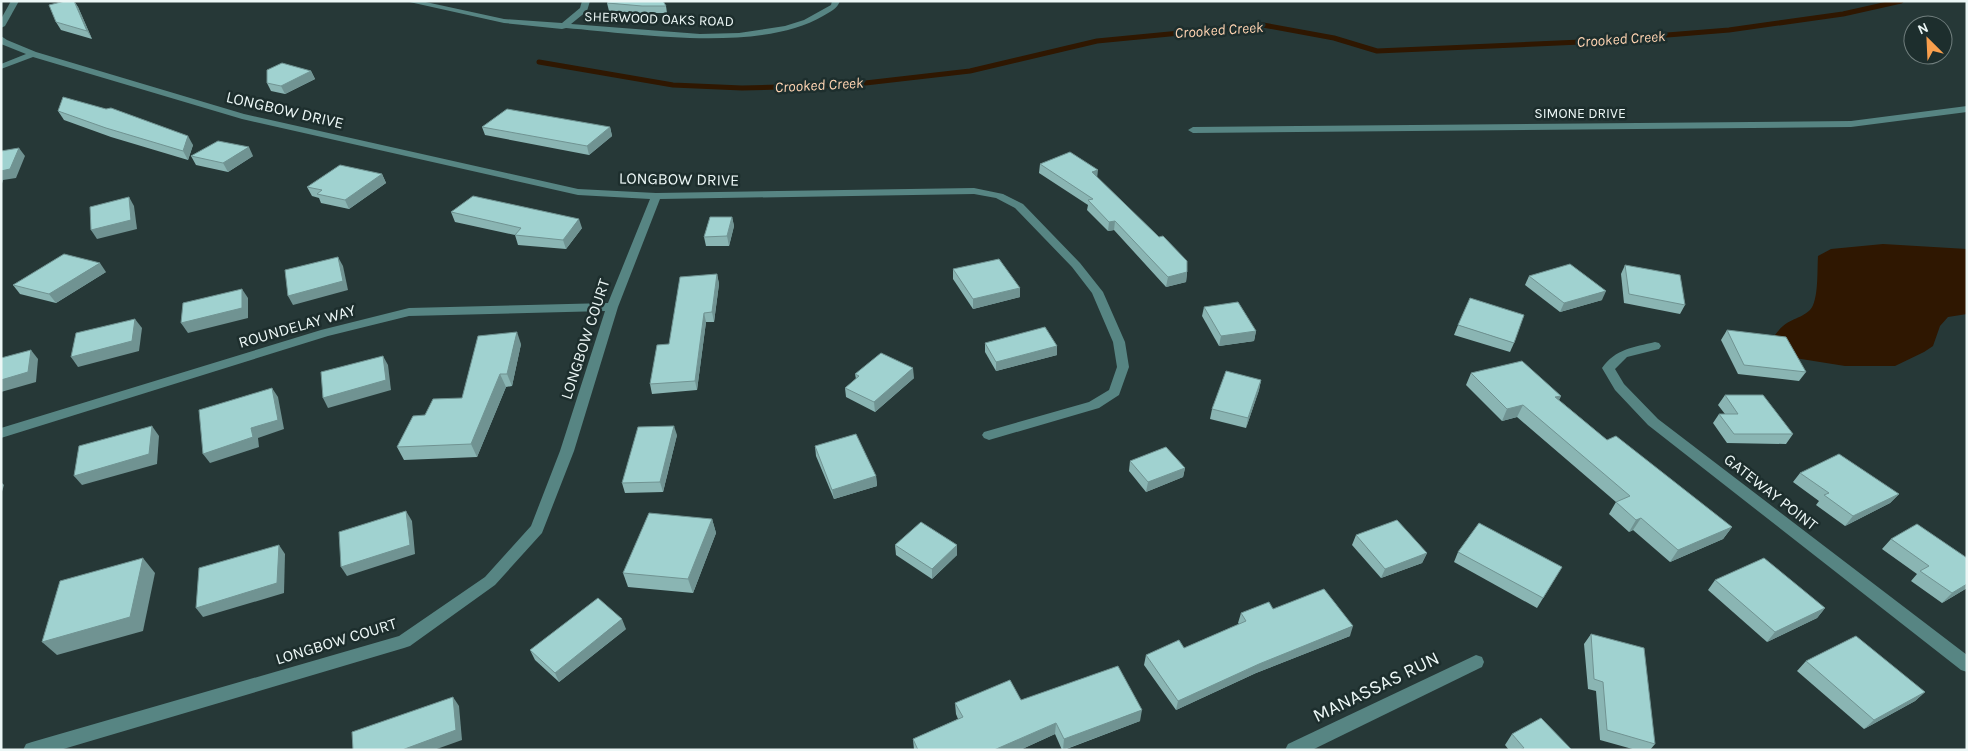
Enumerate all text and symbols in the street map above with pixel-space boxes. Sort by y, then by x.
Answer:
street label: SHERWOOD OAKS ROAD [584,8,734,30]
north arrow [1903,15,1953,65]
water label: Crooked Creek [1174,18,1264,42]
text: N [1915,19,1931,38]
water label: Crooked Creek [1576,27,1666,51]
water label: Crooked Creek [774,74,864,96]
street label: LONGBOW DRIVE [224,87,346,133]
street label: SIMONE DRIVE [1534,105,1626,122]
street label: LONGBOW DRIVE [619,168,739,190]
street label: LONGBOW COURT [557,276,613,402]
street label: ROUNDELAY WAY [236,300,358,352]
street label: GATEWAY POINT [1720,450,1822,534]
street label: LONGBOW COURT [273,614,399,668]
street label: MANASSAS RUN [1309,647,1443,727]

